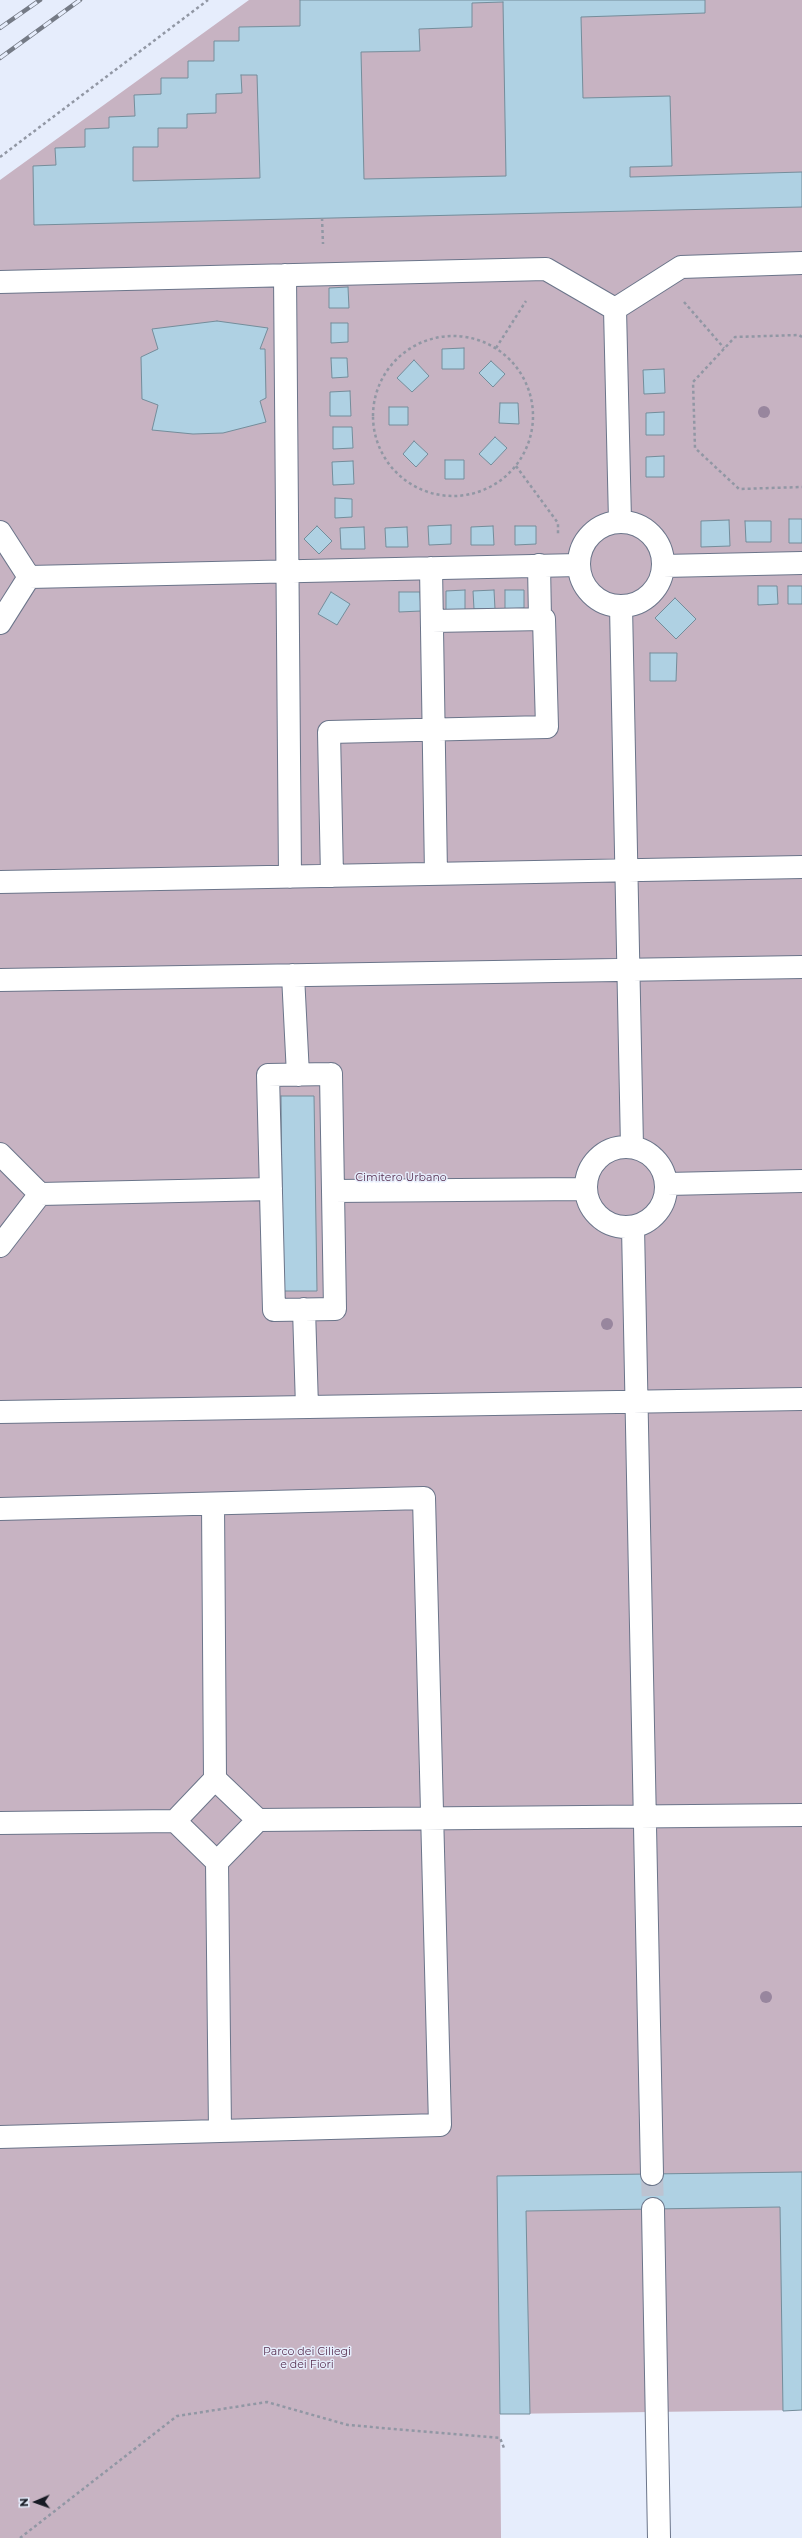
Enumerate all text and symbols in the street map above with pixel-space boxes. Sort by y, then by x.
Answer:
park label: Cimitero Urbano [355,1171,447,1185]
park label: Parco dei Ciliegi e dei Fiori [263,2345,351,2371]
north arrow [16,2482,56,2522]
text: N [17,2498,31,2507]

